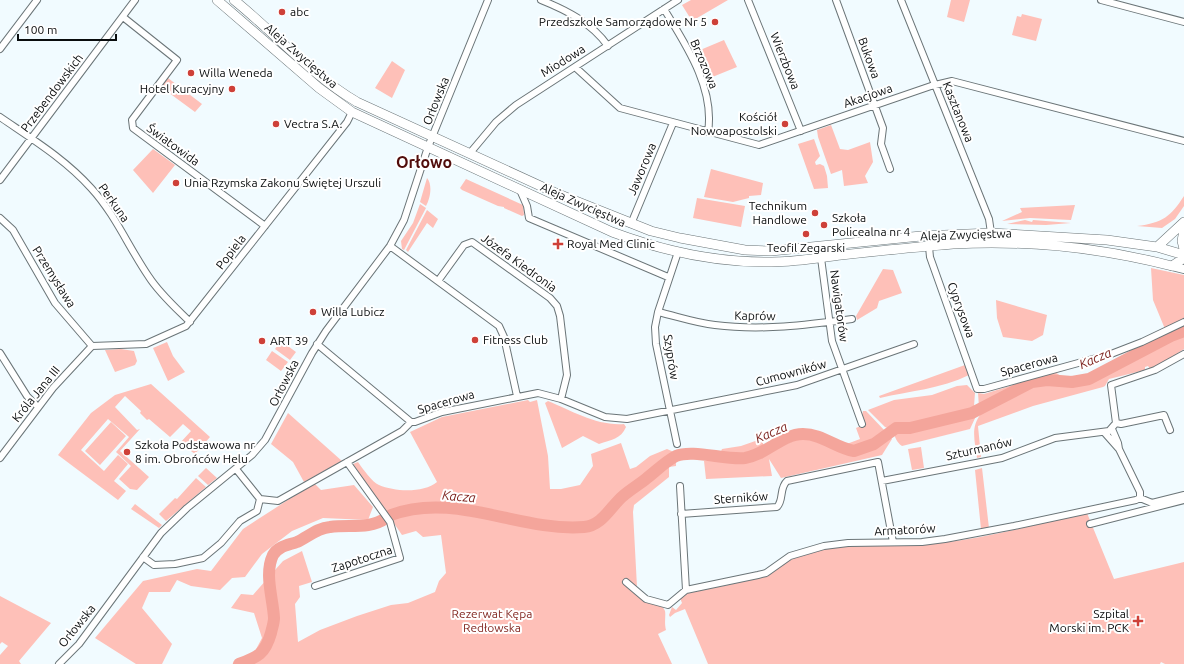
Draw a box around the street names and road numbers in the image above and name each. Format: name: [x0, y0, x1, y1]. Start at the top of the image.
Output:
street label: Aleja Zwycięstwa: [262, 21, 340, 91]
street label: Wierzbowa: [768, 30, 803, 91]
street label: Bukowa: [856, 36, 883, 80]
street label: Brzozowa: [688, 37, 721, 90]
street label: Miodowa: [538, 42, 587, 79]
street label: Przebendowskich: [18, 51, 85, 134]
street label: Orłowska: [420, 75, 451, 127]
street label: Kasztanowa: [940, 80, 977, 144]
street label: Akacjowa: [842, 81, 894, 110]
street label: Światowida: [144, 121, 202, 168]
street label: Jaworowa: [625, 141, 658, 197]
street label: Aleja Zwycięstwa: [539, 180, 628, 229]
street label: Perkuna: [96, 181, 132, 224]
street label: Aleja Zwycięstwa: [920, 226, 1012, 243]
street label: Józefa Kiedronia: [479, 231, 559, 294]
street label: Popiela: [213, 232, 248, 271]
street label: Przemysława: [30, 244, 78, 310]
street label: Nawigatorów: [828, 269, 851, 343]
street label: Cyprysowa: [945, 280, 978, 340]
street label: Kaprów: [734, 309, 776, 322]
street label: Szyprów: [662, 333, 682, 381]
street label: Spacerowa: [999, 351, 1059, 378]
street label: Orłowska: [266, 357, 301, 408]
street label: Cumowników: [754, 357, 828, 388]
street label: Króla Jana III: [9, 363, 62, 424]
street label: Spacerowa: [416, 387, 476, 416]
street label: Szturmanów: [944, 434, 1014, 462]
street label: Sterników: [714, 489, 769, 506]
street label: Armatorów: [874, 521, 937, 538]
street label: Zapotoczna: [330, 543, 394, 574]
street label: Orłowska: [56, 602, 98, 650]

